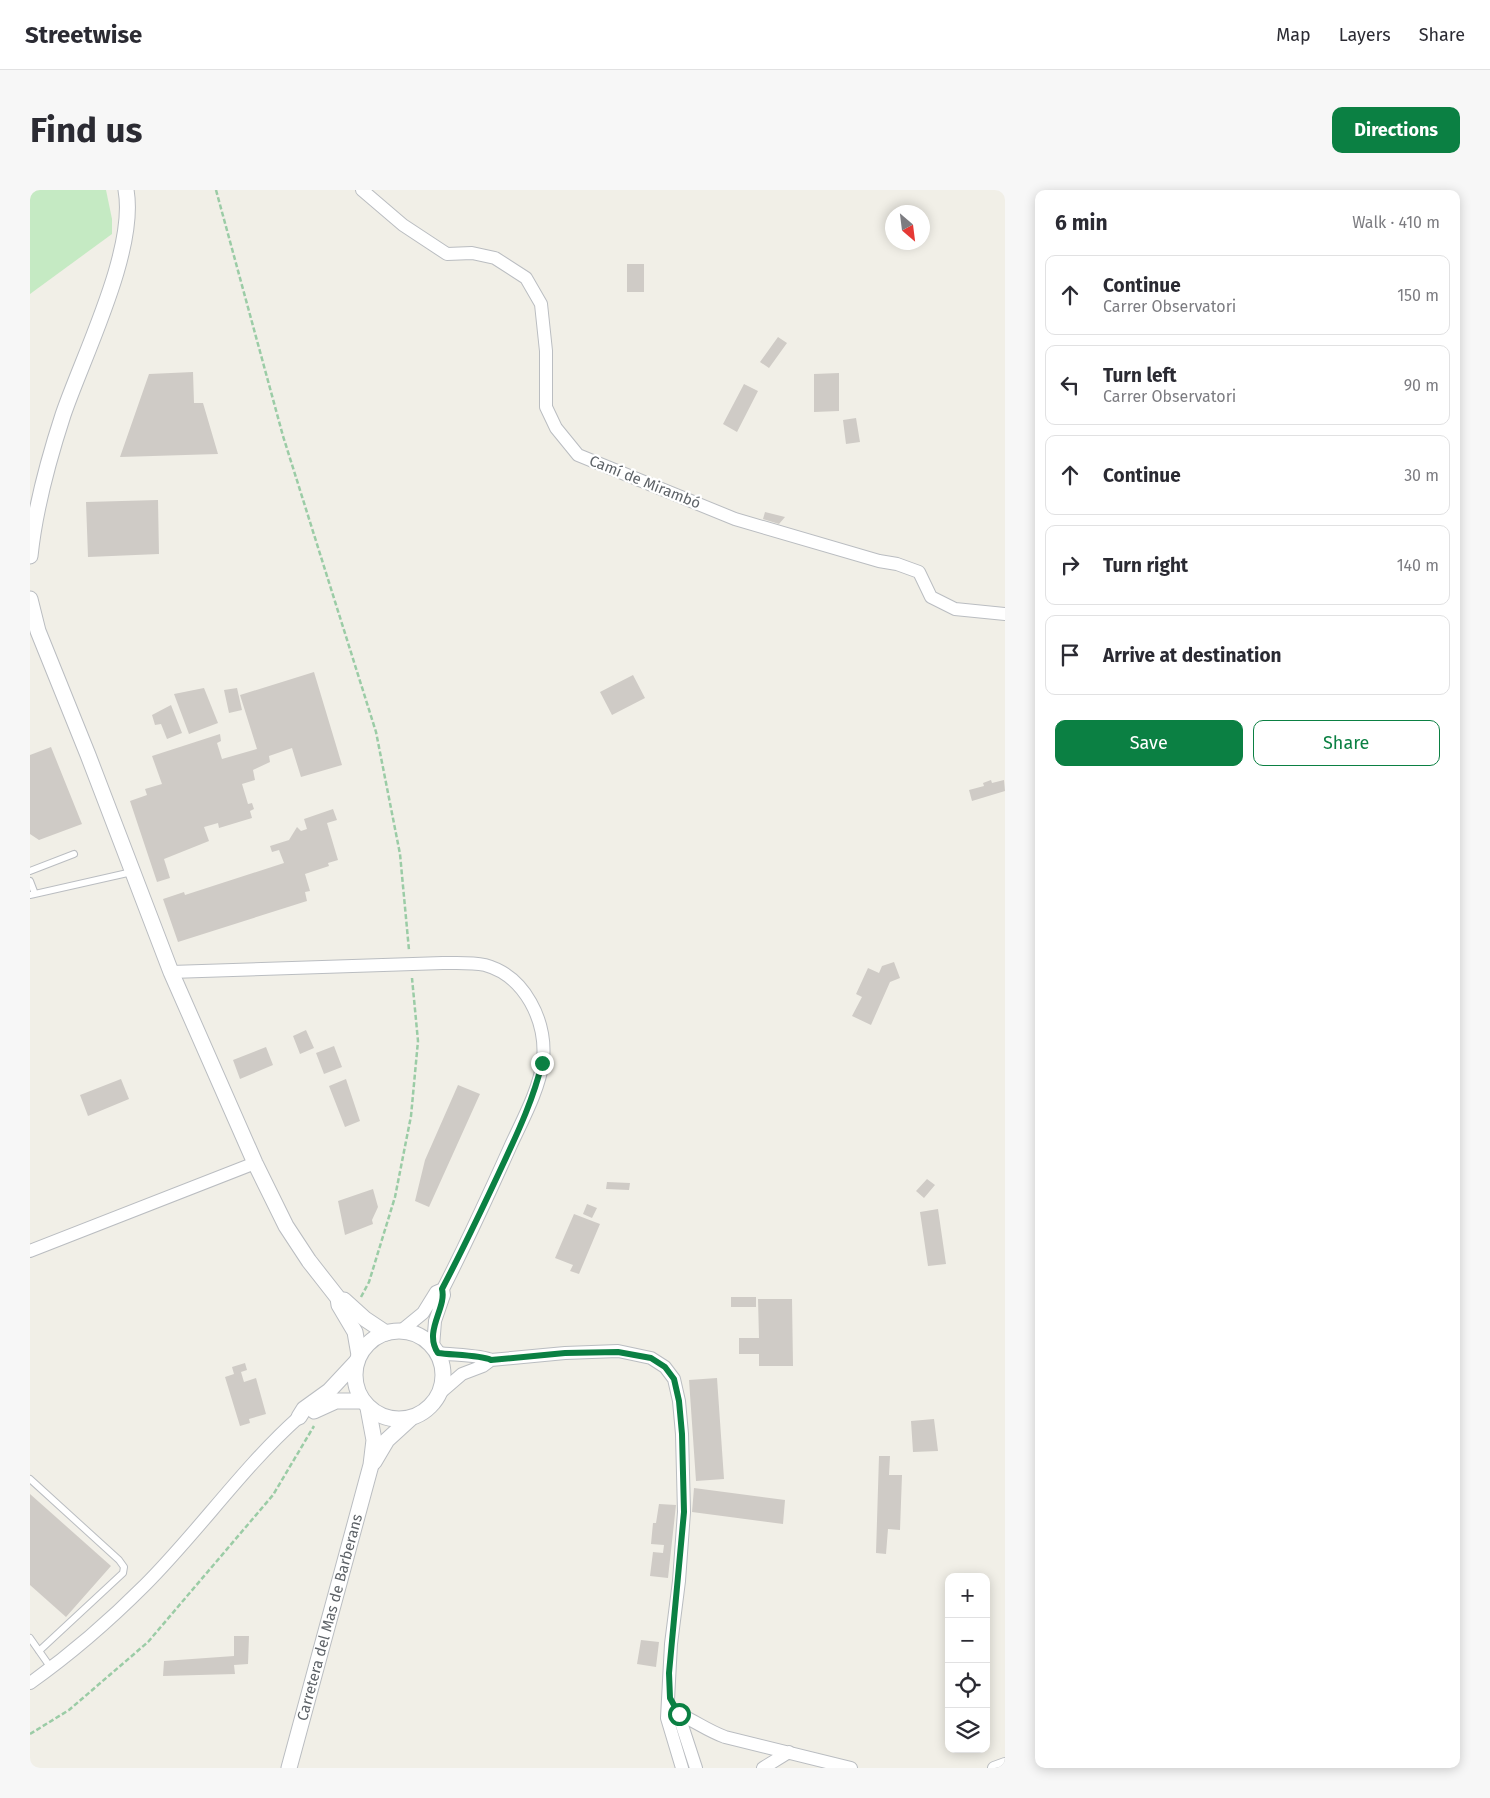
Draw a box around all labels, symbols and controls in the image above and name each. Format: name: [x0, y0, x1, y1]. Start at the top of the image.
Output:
text: Streetwise: [25, 21, 142, 49]
text: Map: [1276, 24, 1311, 46]
text: Layers: [1339, 24, 1391, 46]
text: Share: [1419, 24, 1465, 46]
button: Directions: [1332, 107, 1460, 153]
text: Find us: [30, 109, 142, 151]
north arrow: [885, 205, 930, 250]
text: 6 min: [1055, 210, 1108, 236]
text: Walk · 410 m: [1352, 213, 1440, 232]
text: Continue: [1103, 274, 1181, 297]
icon: ahead: [1056, 281, 1084, 309]
text: 150 m: [1397, 286, 1439, 305]
text: Carrer Observatori: [1103, 297, 1236, 316]
text: Turn left: [1103, 364, 1177, 387]
icon: left: [1056, 371, 1084, 399]
text: 90 m: [1404, 376, 1439, 395]
text: Carrer Observatori: [1103, 387, 1236, 406]
street label: Camí de Mirambó: [587, 451, 703, 513]
icon: ahead: [1056, 461, 1084, 489]
text: Continue: [1103, 464, 1181, 487]
text: 30 m: [1404, 466, 1439, 485]
icon: right: [1056, 551, 1084, 579]
text: Turn right: [1103, 554, 1188, 577]
text: 140 m: [1397, 556, 1439, 575]
icon: arrive: [1056, 641, 1084, 669]
text: Arrive at destination: [1103, 644, 1282, 667]
button: Save: [1055, 720, 1243, 766]
button: Share: [1253, 720, 1440, 766]
route end: [531, 1052, 554, 1075]
street label: Carretera del Mas de Barberans: [293, 1512, 366, 1723]
map controls: [945, 1573, 990, 1753]
button: +: [945, 1573, 990, 1618]
button: −: [945, 1618, 990, 1663]
button: locate: [945, 1663, 990, 1708]
route start: [668, 1703, 691, 1726]
button: layers: [945, 1708, 990, 1753]

